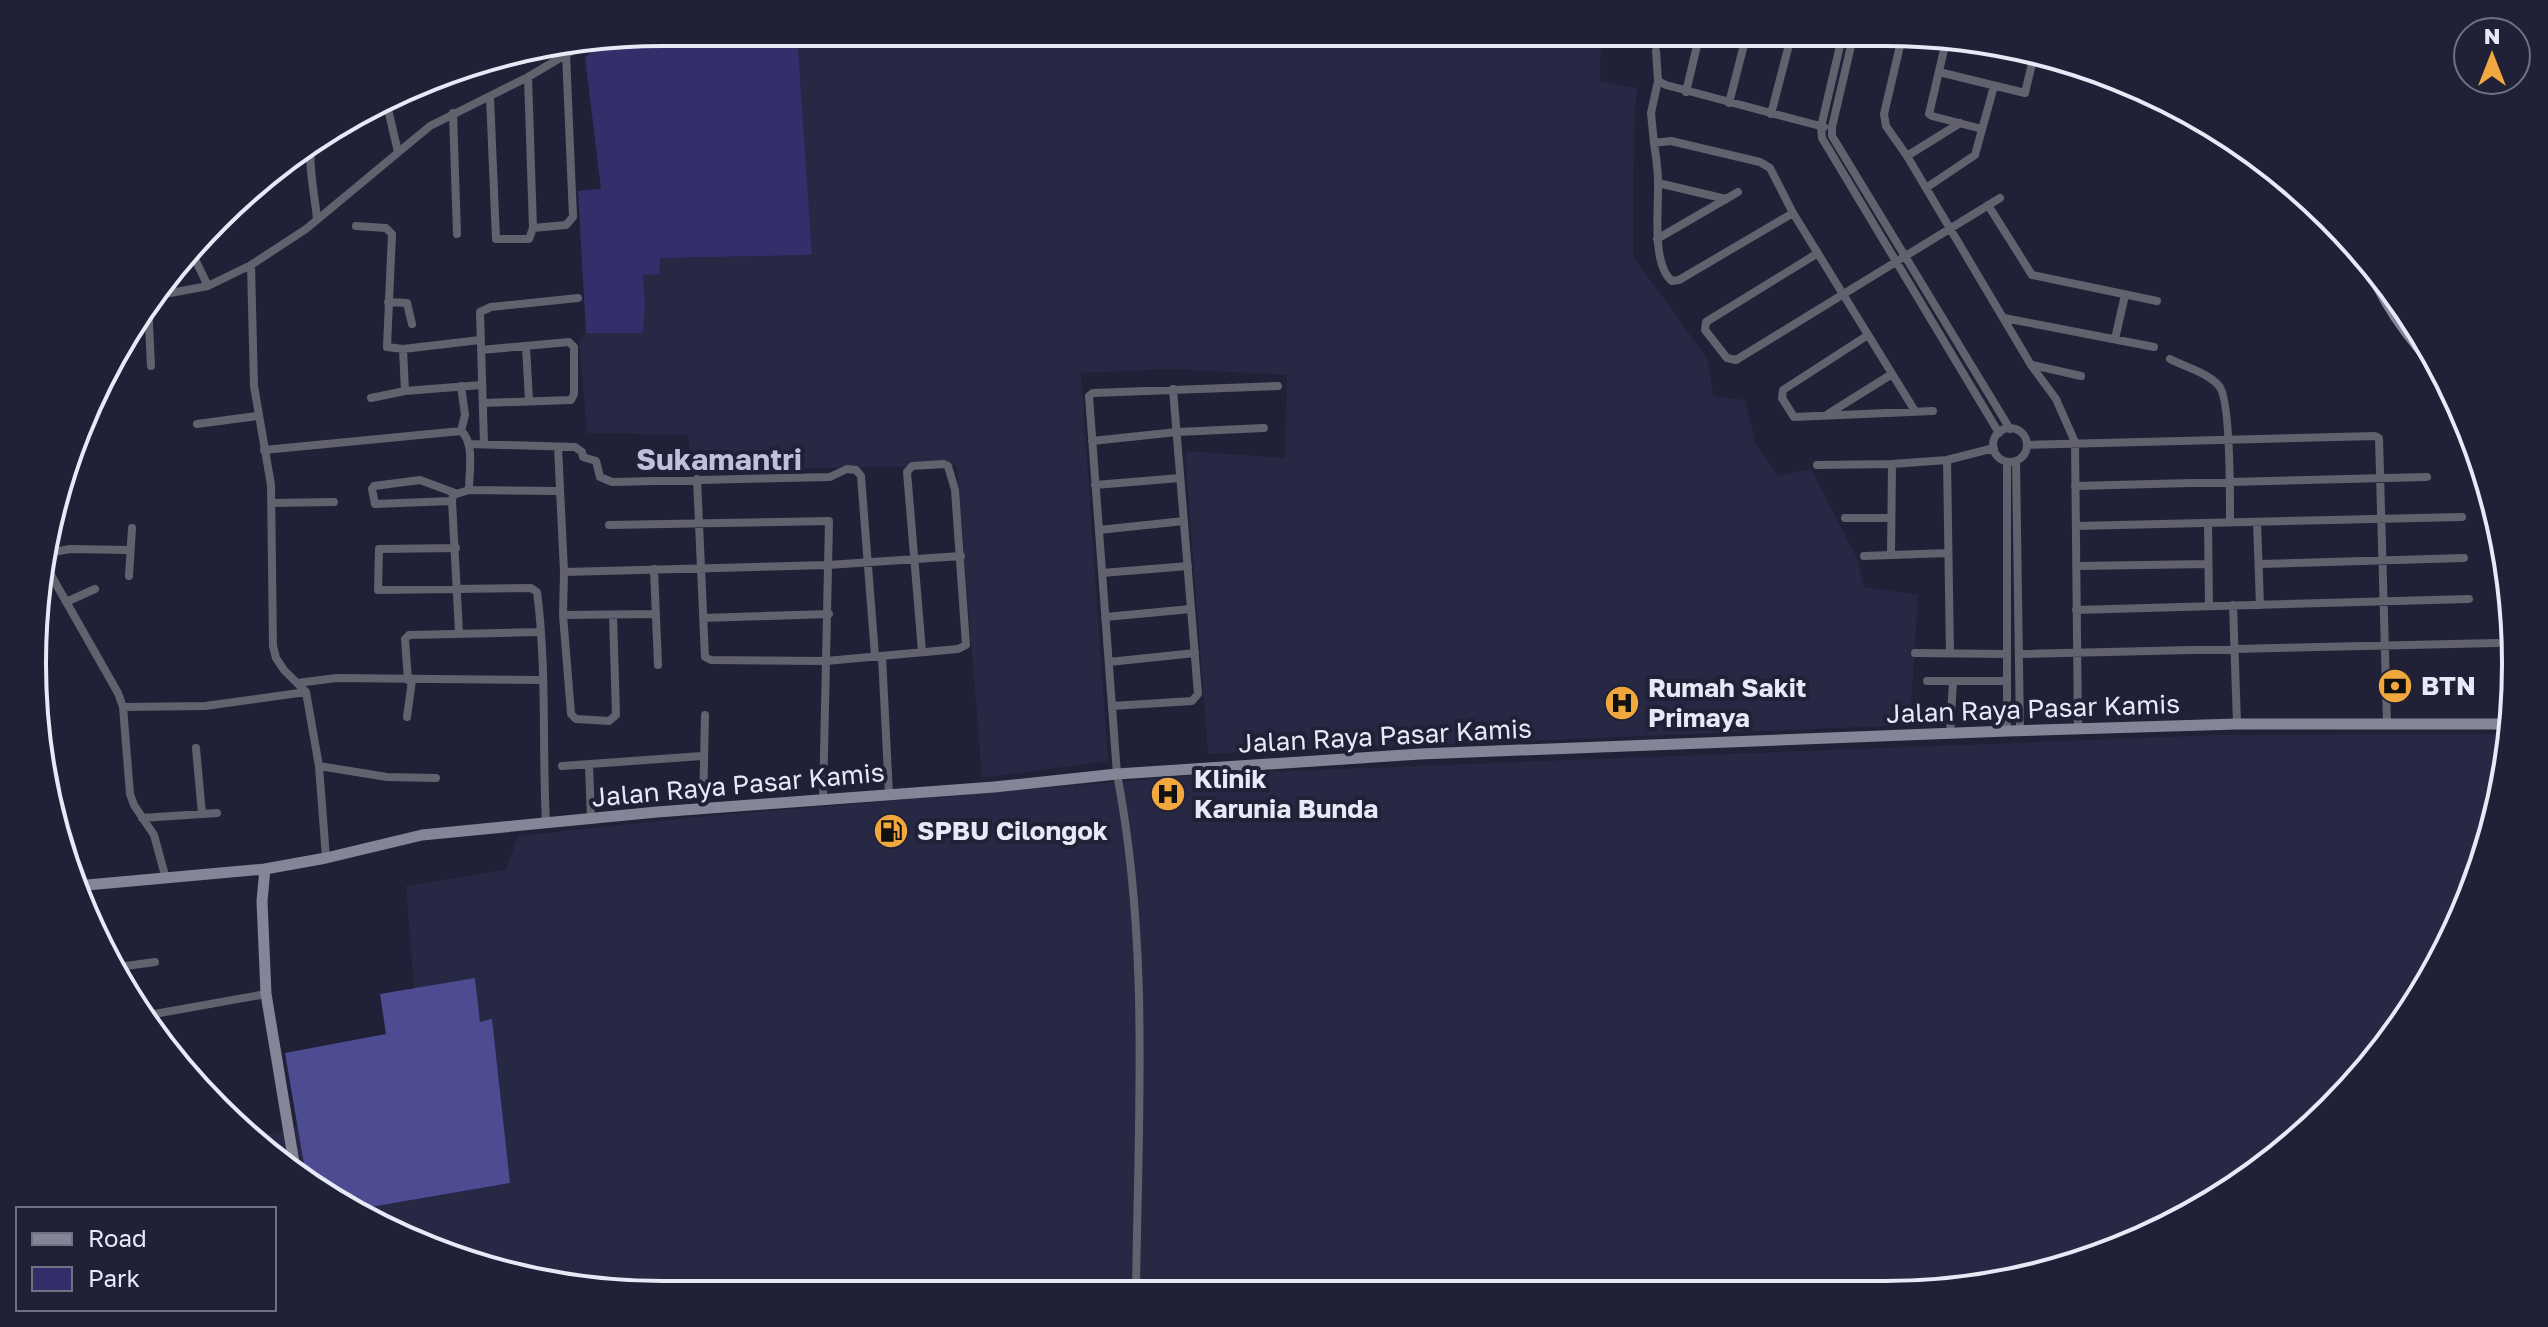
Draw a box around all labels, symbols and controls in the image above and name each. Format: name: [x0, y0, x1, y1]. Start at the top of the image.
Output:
north arrow: [2452, 16, 2532, 96]
text: N: [2484, 22, 2500, 49]
district label: Sukamantri: [636, 441, 802, 477]
bank icon: BTN: [2376, 667, 2414, 705]
place label: BTN: [2421, 670, 2476, 701]
place label: Rumah Sakit Primaya: [1648, 672, 1806, 733]
hospital icon: Rumah Sakit Primaya: [1603, 684, 1641, 722]
street label: Jalan Raya Pasar Kamis: [1886, 688, 2180, 729]
street label: Jalan Raya Pasar Kamis: [1237, 712, 1533, 759]
street label: Jalan Raya Pasar Kamis: [590, 756, 886, 813]
place label: Klinik Karunia Bunda: [1194, 763, 1378, 824]
hospital icon: Klinik Karunia Bunda: [1149, 775, 1187, 813]
fuel station icon: SPBU Cilongok: [872, 812, 910, 850]
place label: SPBU Cilongok: [917, 815, 1108, 846]
legend: [16, 1207, 276, 1311]
text: Road: [88, 1223, 147, 1252]
text: Park: [88, 1263, 140, 1292]

